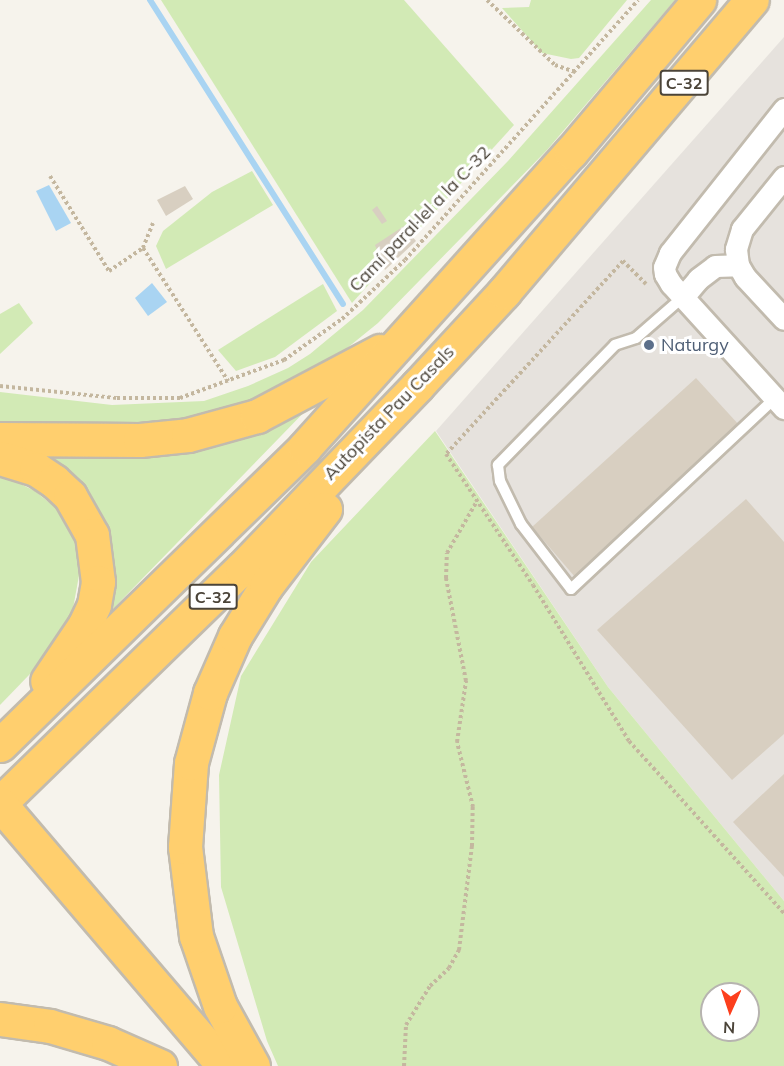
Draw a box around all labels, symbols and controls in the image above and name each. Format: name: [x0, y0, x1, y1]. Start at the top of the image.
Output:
road number: C-32: [658, 70, 710, 96]
street label: Camí paral·lel a la C-32: [345, 142, 495, 296]
place label: Naturgy: [661, 334, 729, 356]
marker: Naturgy: [642, 338, 656, 352]
street label: Autopista Pau Casals: [319, 341, 459, 485]
road number: C-32: [188, 584, 238, 610]
north arrow: [700, 982, 760, 1042]
text: N: [723, 1018, 736, 1038]

